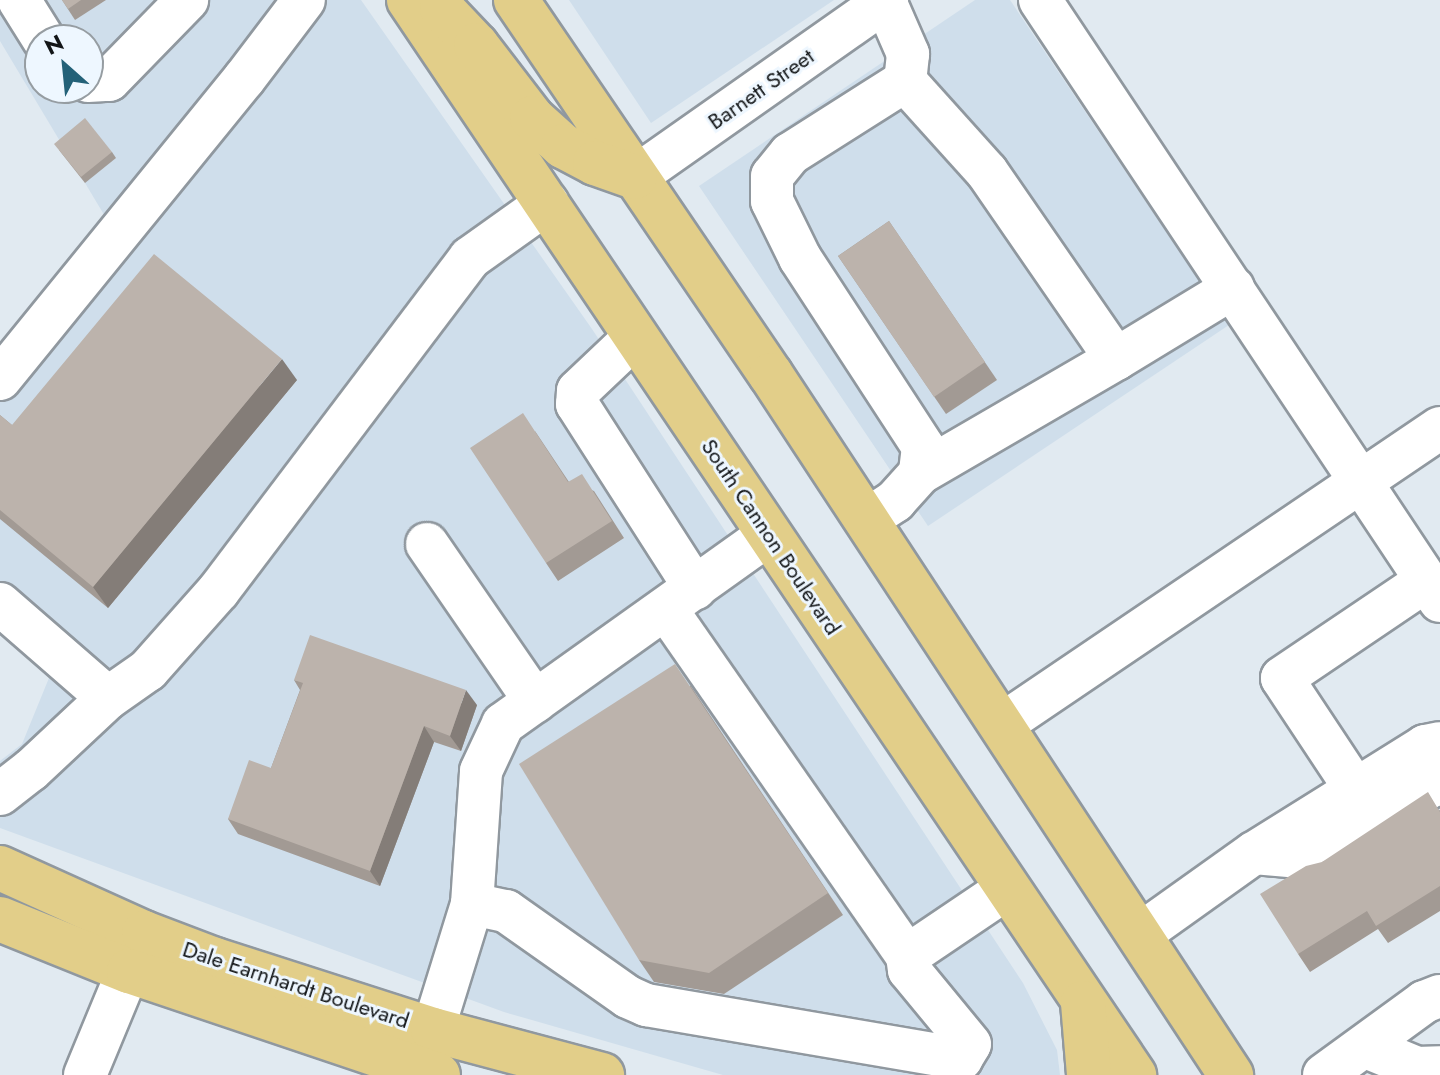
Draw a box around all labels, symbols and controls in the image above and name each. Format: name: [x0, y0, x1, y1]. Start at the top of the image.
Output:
north arrow: [24, 24, 104, 104]
text: N: [39, 26, 69, 63]
street label: Barnett Street: [703, 43, 819, 135]
street label: South Cannon Boulevard: [696, 434, 846, 640]
street label: Dale Earnhardt Boulevard: [179, 936, 413, 1034]

